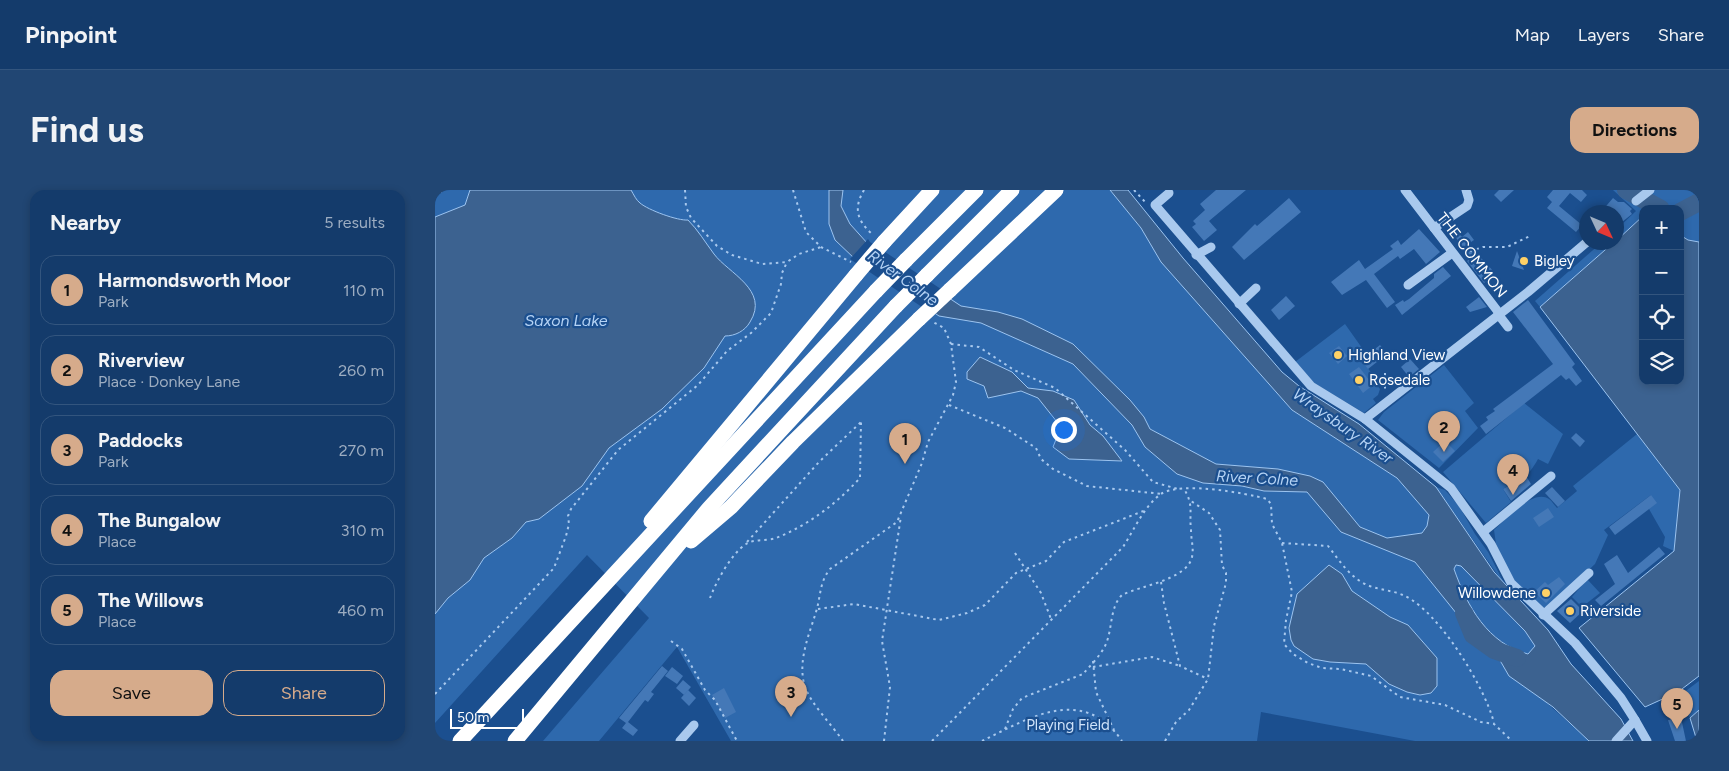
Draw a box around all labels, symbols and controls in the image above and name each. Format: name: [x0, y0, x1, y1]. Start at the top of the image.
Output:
text: Pinpoint: [25, 20, 117, 49]
text: Map: [1515, 24, 1550, 46]
text: Layers: [1578, 24, 1630, 46]
text: Share: [1658, 24, 1704, 46]
button: Directions: [1570, 107, 1699, 153]
text: Find us: [30, 109, 144, 151]
north arrow: [1579, 205, 1624, 250]
map controls: [1639, 205, 1684, 385]
button: +: [1639, 205, 1684, 250]
street label: THE COMMON: [1433, 209, 1511, 301]
text: Nearby: [50, 210, 121, 235]
text: 5 results: [324, 213, 385, 232]
water label: River Colne: [864, 246, 942, 310]
button: −: [1639, 250, 1684, 295]
place label: Bigley: [1534, 252, 1575, 270]
marker: Bigley: [1518, 255, 1530, 267]
text: Harmondsworth Moor: [98, 269, 291, 292]
text: 1: [64, 281, 70, 300]
text: 110 m: [343, 281, 384, 300]
text: Park: [98, 292, 128, 311]
button: locate: [1639, 295, 1684, 340]
water label: Saxon Lake: [525, 311, 608, 330]
button: layers: [1639, 340, 1684, 385]
place label: Highland View: [1348, 346, 1446, 364]
text: Riverview: [98, 349, 185, 372]
marker: Highland View: [1332, 349, 1344, 361]
text: 2: [62, 361, 72, 380]
text: 260 m: [338, 361, 384, 380]
place label: Rosedale: [1369, 371, 1430, 389]
text: Place · Donkey Lane: [98, 372, 240, 391]
marker: Rosedale: [1353, 374, 1365, 386]
water label: Wraysbury River: [1289, 384, 1397, 468]
pin: 2: [1428, 411, 1460, 452]
your location: [1051, 417, 1077, 443]
pin: 1: [889, 423, 921, 464]
text: Paddocks: [98, 429, 183, 452]
text: 3: [63, 441, 71, 460]
text: 270 m: [339, 441, 384, 460]
text: Park: [98, 452, 128, 471]
pin: 4: [1497, 454, 1529, 495]
water label: River Colne: [1215, 466, 1299, 490]
text: The Bungalow: [98, 509, 221, 532]
text: 4: [62, 521, 72, 540]
text: 310 m: [341, 521, 384, 540]
text: Place: [98, 532, 136, 551]
place label: Willowdene: [1458, 584, 1536, 602]
marker: Willowdene: [1540, 587, 1552, 599]
text: The Willows: [98, 589, 203, 612]
text: 5: [62, 601, 72, 620]
text: 460 m: [337, 601, 384, 620]
place label: Riverside: [1580, 602, 1641, 620]
marker: Riverside: [1564, 605, 1576, 617]
text: Place: [98, 612, 136, 631]
button: Save: [50, 670, 213, 716]
button: Share: [223, 670, 385, 716]
pin: 3: [775, 676, 807, 717]
pin: 5: [1661, 688, 1693, 729]
scale bar: [450, 706, 524, 729]
text: 50 m: [457, 709, 489, 726]
park label: Playing Field: [1026, 716, 1110, 734]

